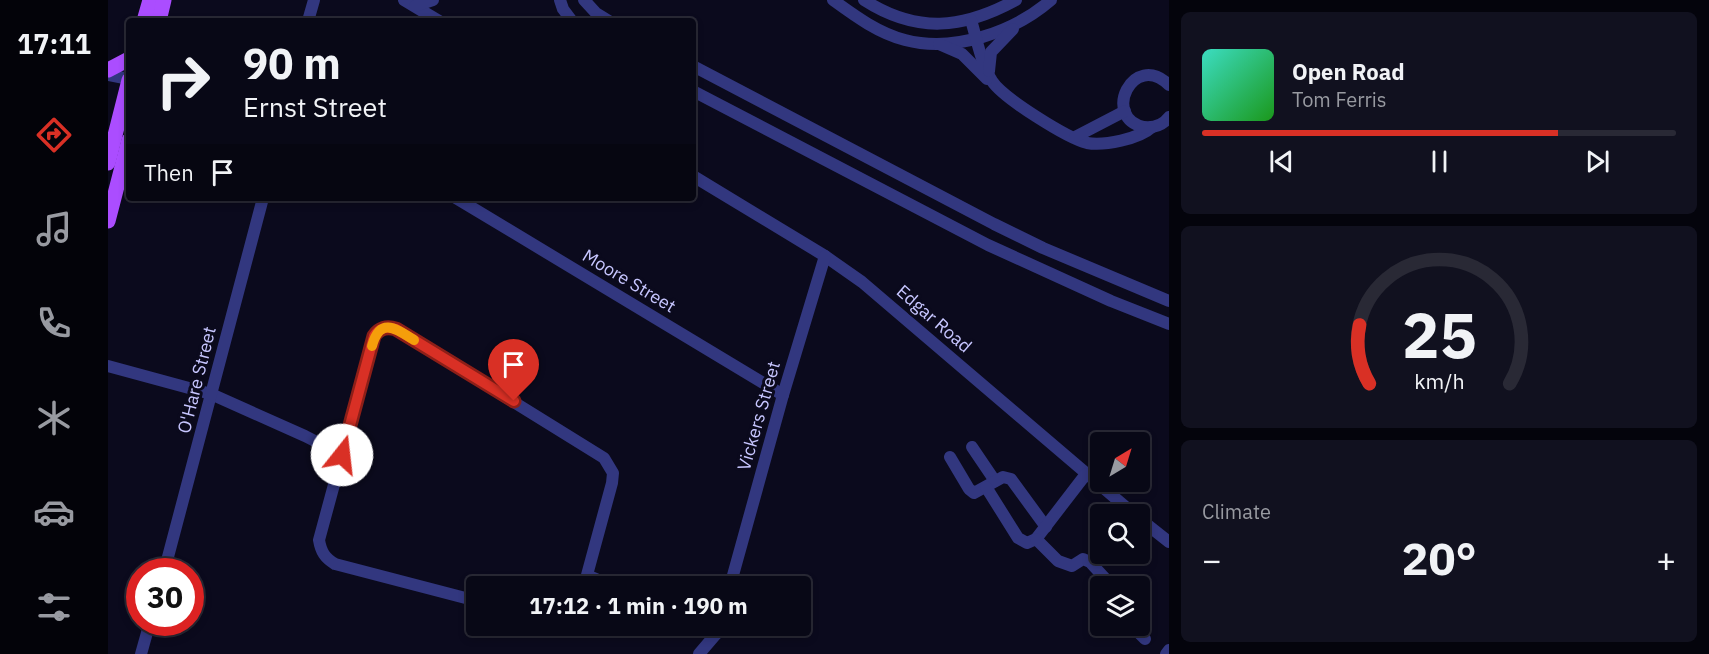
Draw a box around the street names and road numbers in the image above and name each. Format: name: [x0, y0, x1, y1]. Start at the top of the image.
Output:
street label: Moore Street: [578, 244, 680, 317]
street label: Edgar Road: [892, 280, 977, 358]
street label: O'Hare Street: [172, 324, 221, 436]
street label: Vickers Street: [732, 359, 785, 473]

